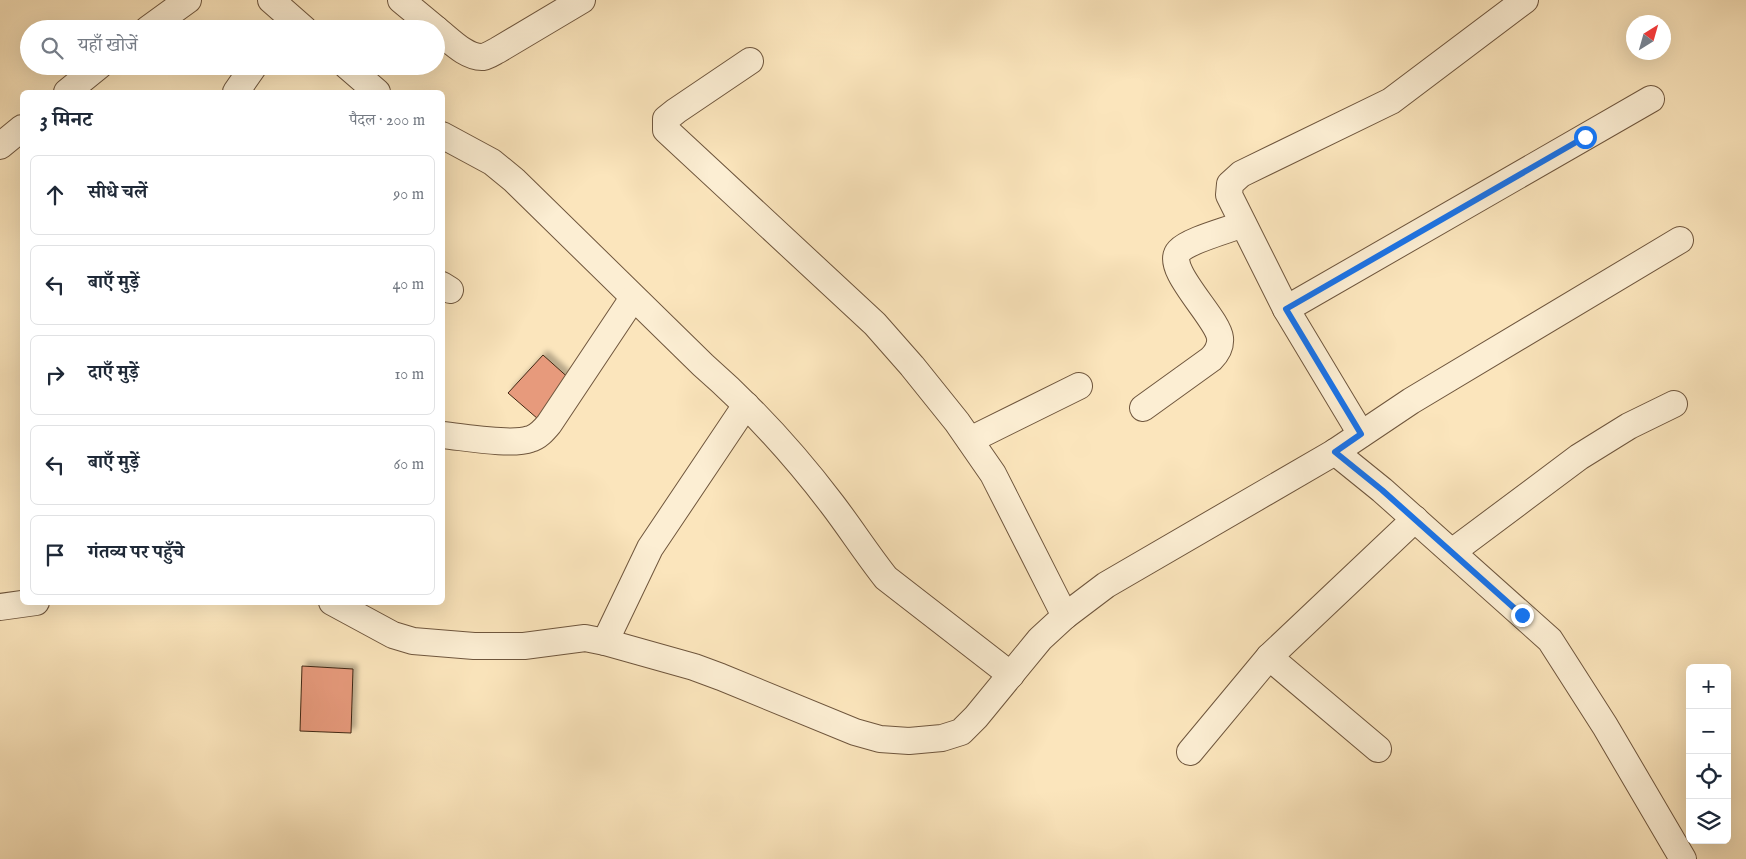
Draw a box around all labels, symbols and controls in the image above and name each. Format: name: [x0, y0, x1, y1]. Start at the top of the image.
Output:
north arrow: [1626, 15, 1671, 60]
search box: [20, 20, 445, 75]
icon: search: [38, 34, 66, 62]
text: यहाँ खोजें: [78, 34, 138, 58]
text: 3 मिनट: [40, 107, 92, 134]
text: पैदल · 200 m: [349, 111, 425, 131]
route start: [1574, 126, 1597, 149]
icon: ahead: [41, 181, 69, 209]
text: सीधे चलें: [88, 181, 147, 205]
text: 90 m: [393, 185, 424, 205]
icon: left: [41, 271, 69, 299]
text: बाएँ मुड़ें: [88, 271, 139, 295]
text: 40 m: [392, 275, 424, 295]
icon: right: [41, 361, 69, 389]
text: दाएँ मुड़ें: [88, 361, 139, 385]
text: 10 m: [394, 365, 424, 385]
icon: left: [41, 451, 69, 479]
text: बाएँ मुड़ें: [88, 451, 139, 475]
text: 60 m: [394, 455, 424, 475]
icon: arrive: [41, 541, 69, 569]
text: गंतव्य पर पहुँचे: [88, 541, 184, 565]
route end: [1511, 604, 1534, 627]
map controls: [1686, 664, 1731, 844]
button: +: [1686, 664, 1731, 709]
button: −: [1686, 709, 1731, 754]
button: locate: [1686, 754, 1731, 799]
button: layers: [1686, 799, 1731, 844]

